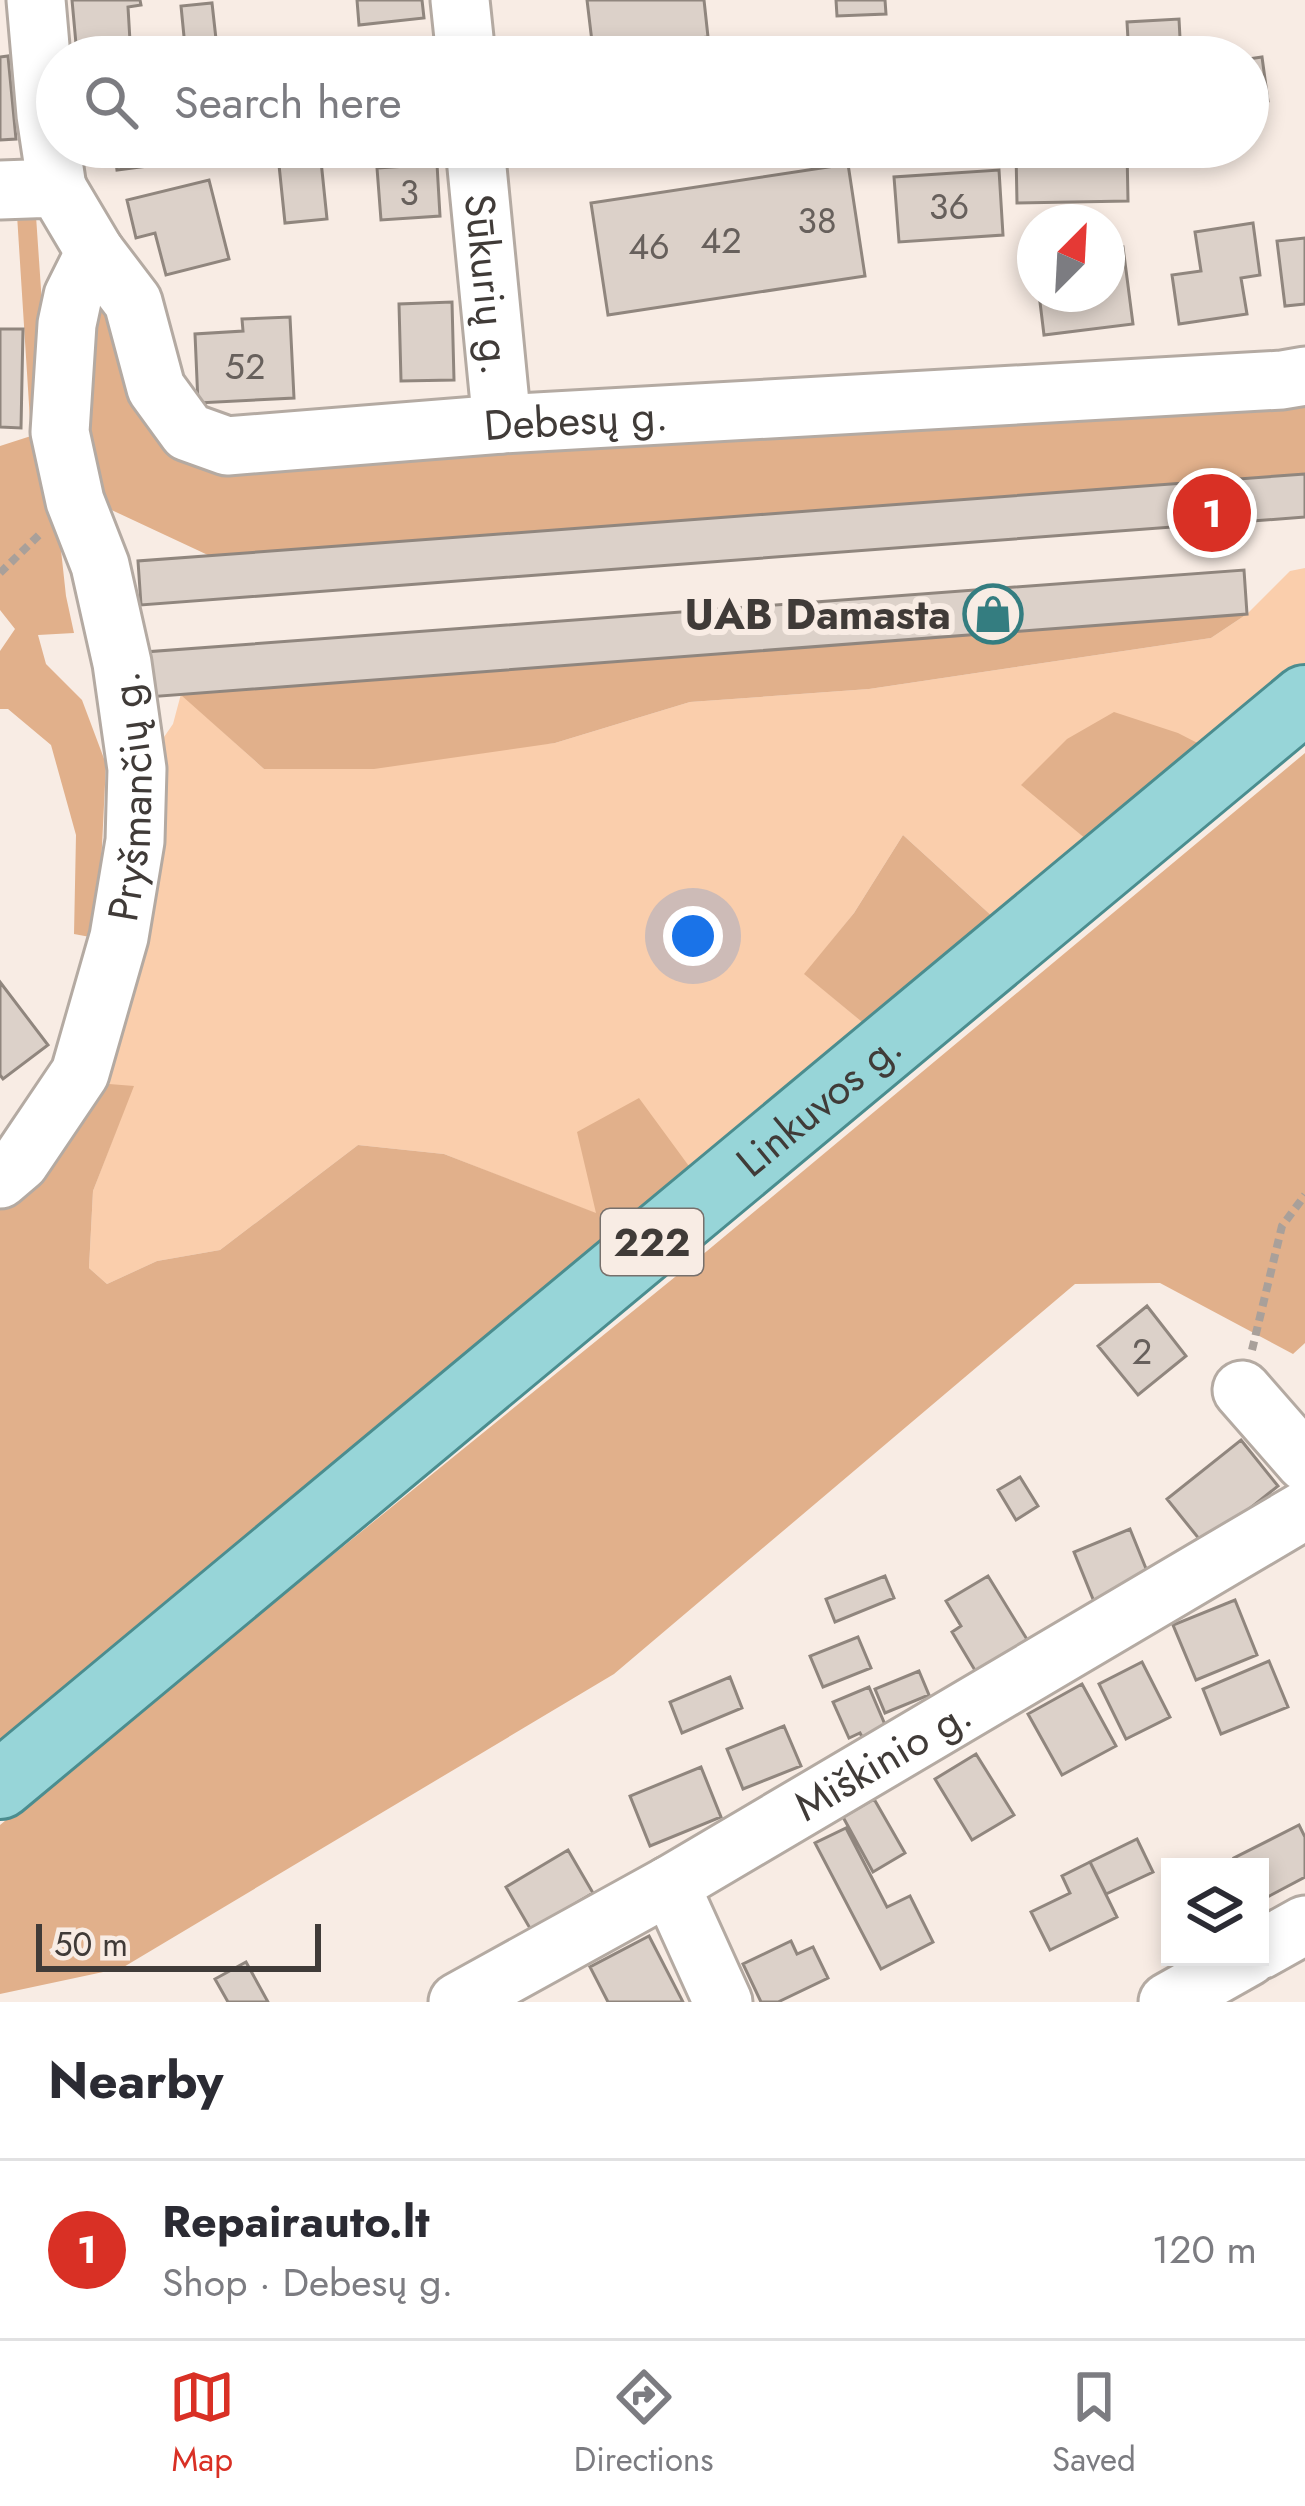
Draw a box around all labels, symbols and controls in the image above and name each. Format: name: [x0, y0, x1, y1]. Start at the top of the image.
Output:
search box: [36, 36, 1269, 168]
icon: search: [78, 69, 144, 135]
text: Search here: [174, 70, 402, 135]
house number: 3: [399, 166, 419, 218]
house number: 36: [929, 180, 969, 232]
street label: Sūkurių g.: [449, 191, 528, 378]
house number: 38: [797, 194, 837, 246]
north arrow: [1017, 204, 1125, 312]
house number: 42: [700, 214, 742, 266]
house number: 46: [628, 220, 670, 272]
house number: 52: [225, 340, 265, 392]
street label: Debesų g.: [482, 384, 669, 456]
pin: 1: [1173, 468, 1251, 558]
shop icon: UAB Damasta: [962, 583, 1024, 645]
place label: UAB Damasta: [685, 584, 951, 645]
street label: Pryšmančių g.: [92, 668, 168, 926]
your location: [663, 906, 723, 966]
street label: Linkuvos g.: [723, 1017, 915, 1191]
road number: 222: [601, 1209, 703, 1275]
house number: 2: [1132, 1325, 1152, 1377]
street label: Miškinio g.: [782, 1683, 983, 1836]
map controls: [1161, 1858, 1269, 1966]
button: layers: [1161, 1858, 1269, 1966]
scale bar: [36, 1918, 321, 1971]
text: 50 m: [54, 1921, 128, 1968]
text: Nearby: [48, 2043, 223, 2117]
text: Repairauto.lt: [162, 2189, 430, 2254]
text: 1: [77, 2221, 97, 2278]
text: 120 m: [1152, 2221, 1257, 2278]
text: Shop · Debesų g.: [162, 2254, 453, 2311]
tab: Map: [169, 2364, 235, 2483]
tab: Directions: [574, 2364, 714, 2483]
tab: Saved: [1052, 2364, 1136, 2483]

